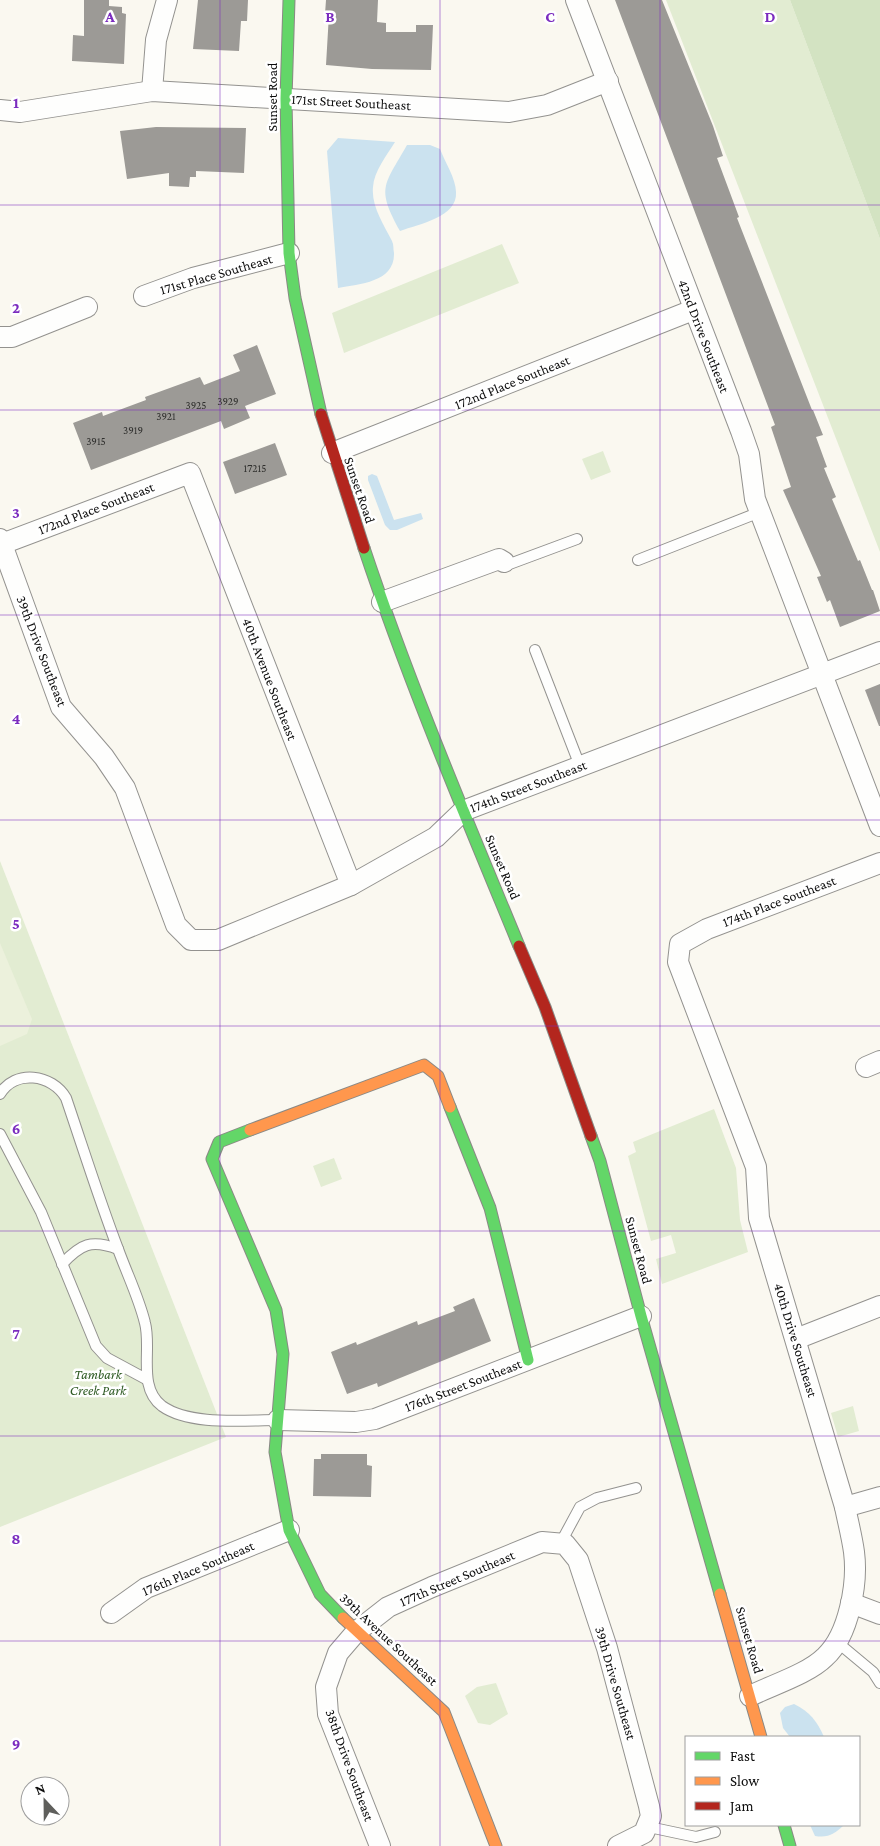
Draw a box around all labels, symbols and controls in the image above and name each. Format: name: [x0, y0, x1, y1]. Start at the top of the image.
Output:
text: A: [104, 8, 115, 25]
text: B: [325, 8, 335, 25]
text: C: [545, 8, 555, 25]
text: D: [764, 8, 776, 25]
street label: Sunset Road: [264, 62, 280, 131]
street label: 171st Street Southeast: [291, 91, 412, 113]
text: 1: [13, 94, 19, 111]
street label: 171st Place Southeast: [158, 250, 274, 298]
street label: 42nd Drive Southeast: [675, 277, 733, 395]
text: 2: [12, 299, 20, 316]
street label: 172nd Place Southeast: [452, 351, 572, 412]
house number: 3929: [217, 395, 239, 407]
house number: 3925: [185, 399, 207, 411]
house number: 3921: [156, 410, 176, 422]
house number: 3919: [123, 424, 143, 436]
house number: 3915: [86, 435, 106, 447]
street label: Sunset Road: [341, 455, 379, 526]
house number: 17215: [244, 462, 266, 474]
street label: 172nd Place Southeast: [36, 478, 157, 537]
text: 3: [12, 504, 20, 521]
street label: 39th Drive Southeast: [13, 593, 71, 709]
street label: 40th Avenue Southeast: [239, 616, 301, 743]
text: 4: [12, 710, 21, 727]
street label: 174th Street Southeast: [467, 756, 589, 816]
street label: Sunset Road: [482, 832, 524, 902]
street label: 174th Place Southeast: [720, 872, 838, 930]
text: 5: [12, 915, 20, 932]
text: 6: [12, 1120, 20, 1137]
street label: Sunset Road: [622, 1215, 656, 1286]
street label: 40th Drive Southeast: [771, 1281, 821, 1399]
text: 7: [12, 1325, 20, 1342]
street label: 176th Street Southeast: [402, 1355, 524, 1415]
park label: Tambark Creek Park: [70, 1366, 127, 1398]
text: 8: [11, 1530, 21, 1547]
street label: 176th Place Southeast: [139, 1537, 257, 1599]
street label: 177th Street Southeast: [397, 1546, 517, 1609]
street label: 39th Avenue Southeast: [337, 1589, 442, 1689]
street label: Sunset Road: [733, 1605, 767, 1676]
street label: 39th Drive Southeast: [592, 1624, 640, 1742]
street label: 38th Drive Southeast: [322, 1707, 378, 1823]
text: 9: [12, 1735, 20, 1752]
legend: [685, 1736, 860, 1826]
text: Fast: [730, 1748, 756, 1764]
text: Slow: [730, 1773, 760, 1789]
north arrow: [20, 1776, 70, 1826]
text: N: [33, 1780, 48, 1798]
text: Jam: [728, 1798, 753, 1815]

